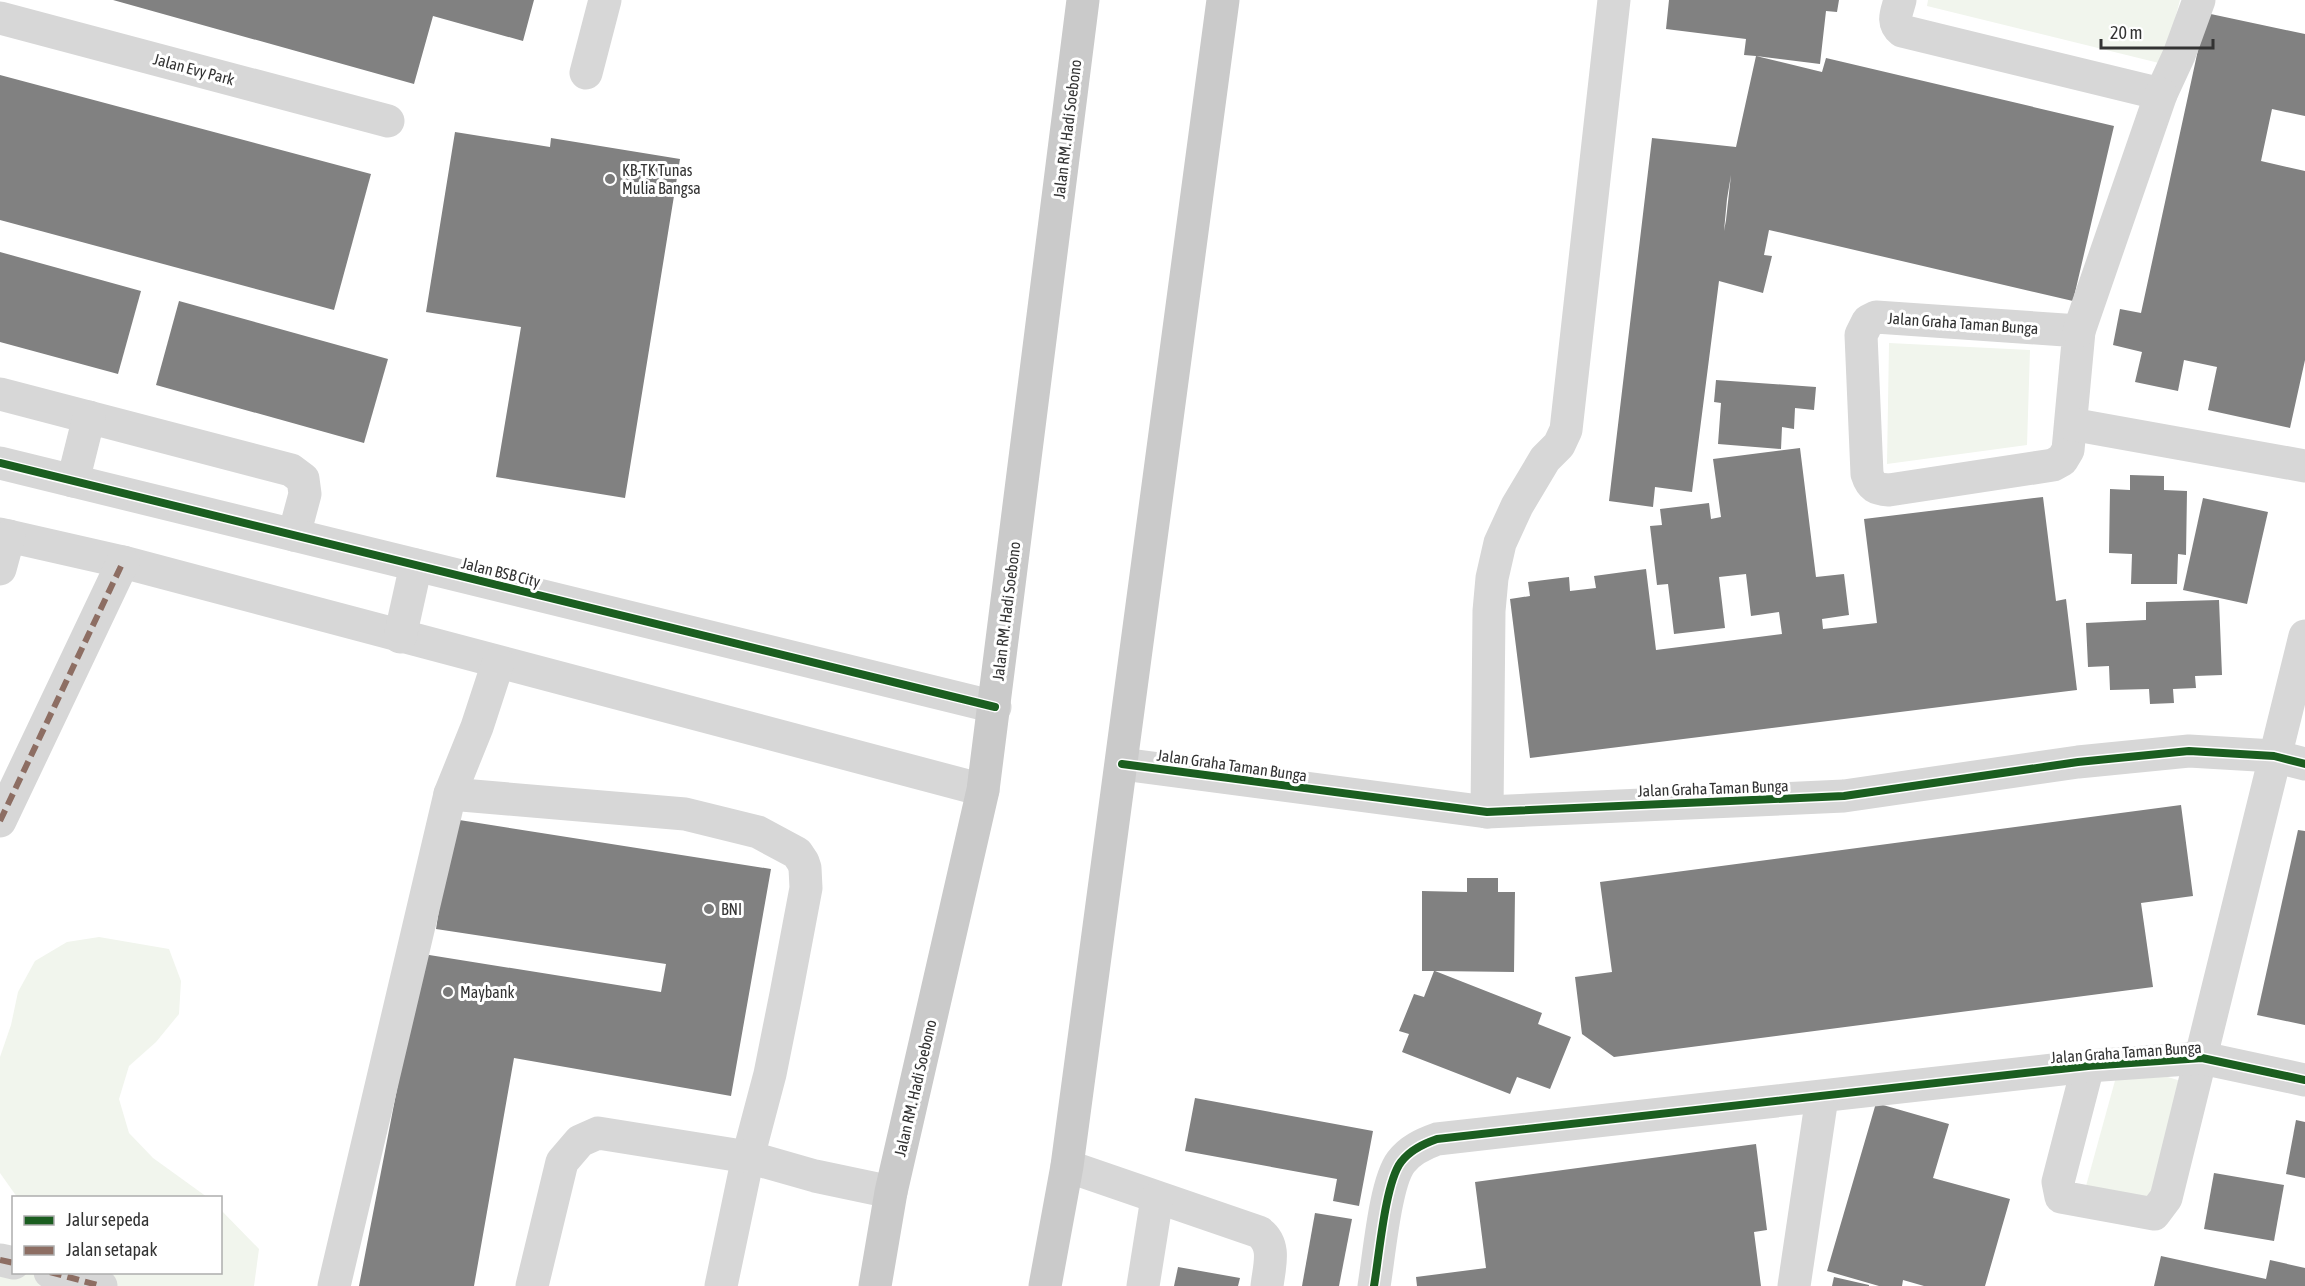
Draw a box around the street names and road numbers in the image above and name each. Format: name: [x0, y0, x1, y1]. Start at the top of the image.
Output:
street label: Jalan Evy Park: [151, 50, 236, 89]
street label: Jalan RM. Hadi Soebono: [1050, 58, 1084, 200]
street label: Jalan Graha Taman Bunga: [1887, 309, 2039, 338]
street label: Jalan RM. Hadi Soebono: [989, 540, 1023, 682]
street label: Jalan BSB City: [460, 554, 543, 592]
street label: Jalan Graha Taman Bunga: [1156, 746, 1308, 785]
street label: Jalan Graha Taman Bunga: [1637, 776, 1789, 801]
street label: Jalan RM. Hadi Soebono: [890, 1018, 940, 1158]
street label: Jalan Graha Taman Bunga: [2050, 1038, 2202, 1067]

